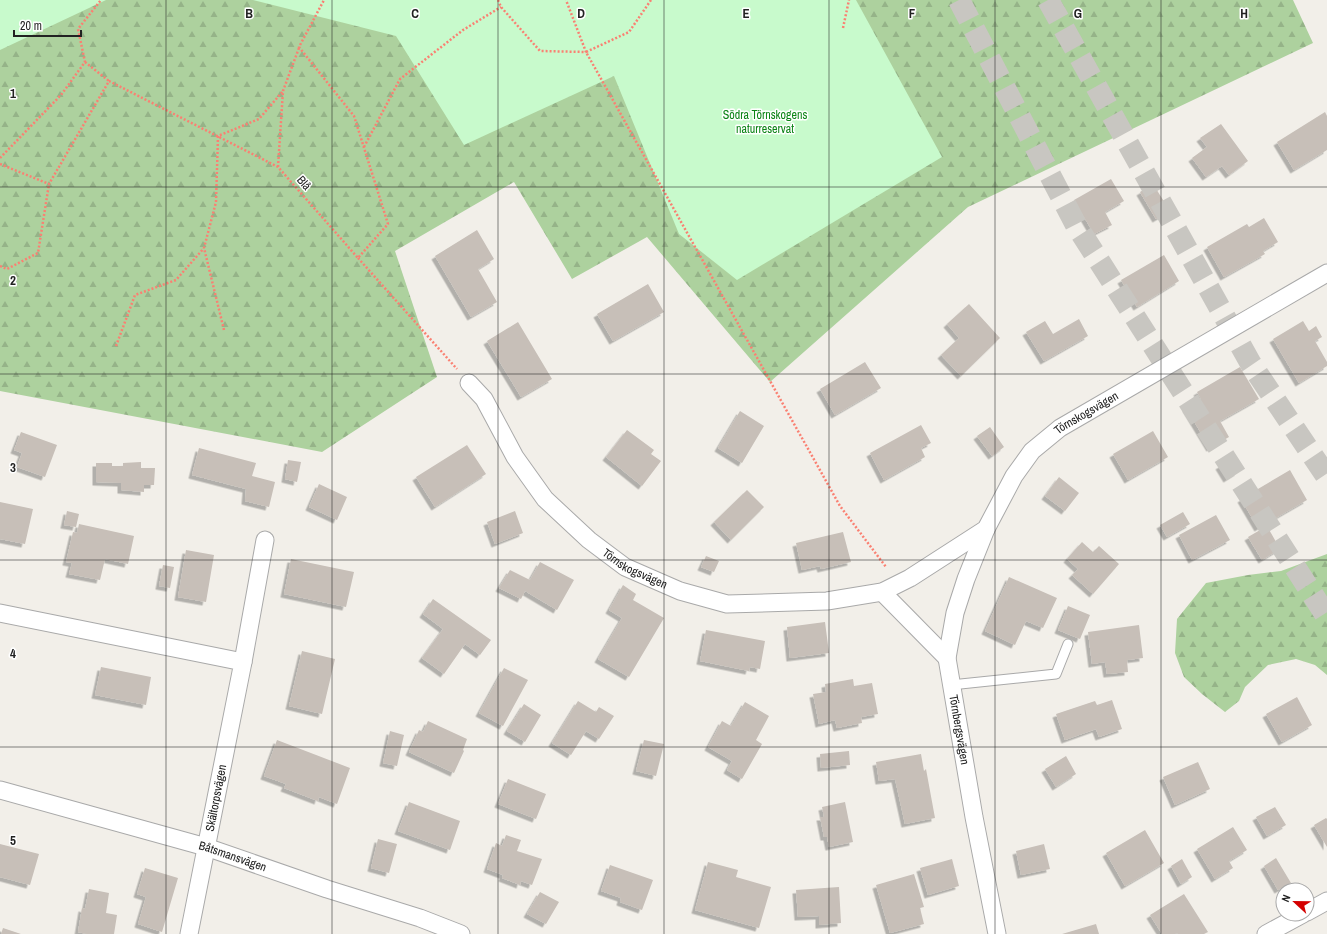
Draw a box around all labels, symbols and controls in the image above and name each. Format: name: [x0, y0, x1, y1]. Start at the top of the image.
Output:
text: B: [245, 5, 253, 22]
text: C: [411, 5, 419, 22]
text: D: [577, 5, 585, 22]
text: E: [742, 5, 750, 22]
text: F: [909, 5, 916, 22]
text: G: [1074, 5, 1082, 22]
text: H: [1240, 5, 1248, 22]
scale bar: [14, 12, 81, 38]
text: 20 m: [20, 18, 42, 34]
text: 1: [10, 85, 16, 102]
park label: Södra Törnskogens naturreservat: [723, 107, 807, 137]
street label: Blå: [293, 172, 315, 194]
text: 2: [10, 272, 16, 289]
street label: Törnskogsvägen: [1051, 388, 1121, 438]
text: 3: [10, 459, 16, 476]
street label: Törnskogsvägen: [599, 545, 670, 593]
text: 4: [10, 645, 16, 662]
street label: Törnbergsvägen: [945, 693, 973, 766]
street label: Skältorpsvägen: [202, 763, 230, 833]
text: 5: [10, 832, 16, 849]
street label: Båtsmansvägen: [197, 837, 269, 875]
north arrow: [1275, 882, 1315, 922]
text: N: [1278, 893, 1293, 904]

